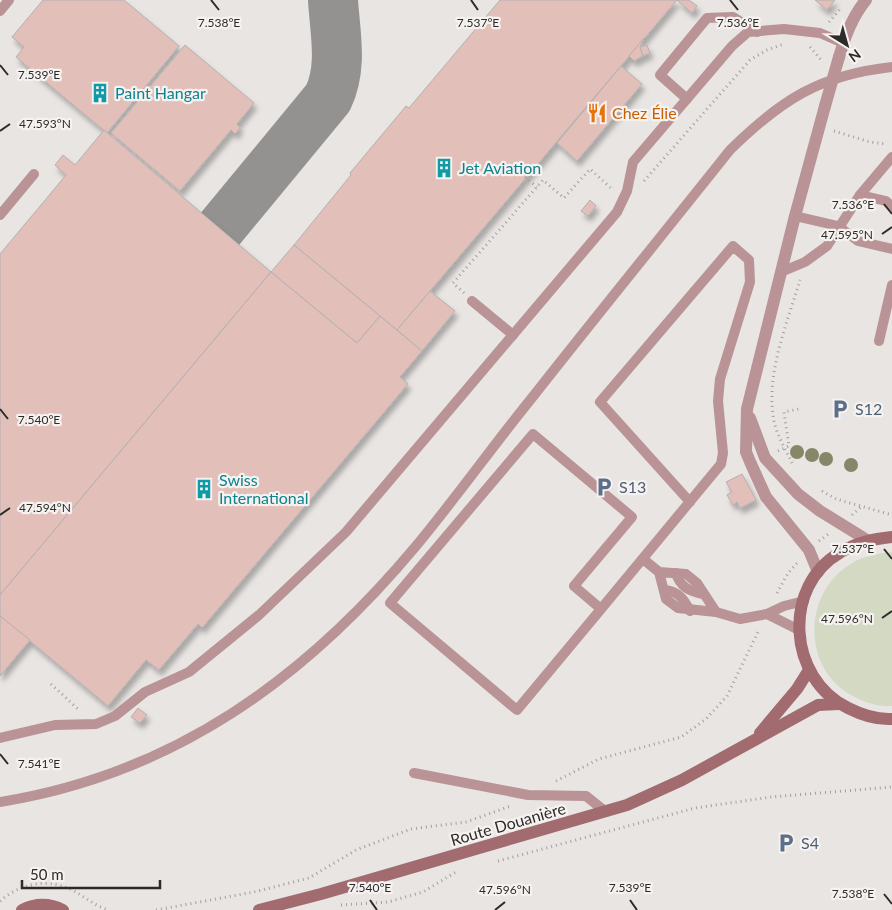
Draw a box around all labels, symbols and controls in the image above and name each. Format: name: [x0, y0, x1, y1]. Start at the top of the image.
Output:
text: 7.538°E: [198, 15, 240, 30]
text: 7.537°E: [457, 15, 499, 30]
text: 7.536°E: [717, 15, 759, 30]
north arrow: [822, 20, 872, 70]
text: N: [846, 46, 865, 66]
text: 7.539°E: [18, 67, 60, 82]
building icon: Paint Hangar: [89, 82, 111, 104]
place label: Paint Hangar: [115, 83, 206, 102]
restaurant icon: Chez Élie: [586, 102, 608, 124]
place label: Chez Élie: [612, 103, 677, 122]
text: 47.593°N: [19, 116, 71, 131]
building icon: Jet Aviation: [433, 157, 455, 179]
place label: Jet Aviation: [459, 158, 541, 177]
text: 7.536°E: [832, 197, 874, 212]
text: 47.595°N: [821, 227, 873, 242]
parking icon: S12: [829, 398, 851, 420]
place label: S12: [855, 399, 882, 418]
text: 7.540°E: [18, 412, 60, 427]
place label: Swiss International: [219, 470, 309, 507]
parking icon: S13: [593, 476, 615, 498]
place label: S13: [619, 477, 646, 496]
building icon: Swiss International: [193, 478, 215, 500]
text: 47.594°N: [19, 500, 71, 515]
text: 7.537°E: [832, 541, 874, 556]
text: 47.596°N: [821, 611, 873, 626]
text: 7.541°E: [18, 756, 60, 771]
street label: Route Douanière: [448, 798, 568, 849]
parking icon: S4: [775, 832, 797, 854]
place label: S4: [801, 833, 819, 852]
scale bar: [22, 858, 160, 890]
text: 50 m: [30, 865, 64, 883]
text: 7.540°E: [349, 880, 391, 895]
text: 7.539°E: [609, 880, 651, 895]
text: 47.596°N: [479, 882, 531, 897]
text: 7.538°E: [832, 886, 874, 901]

